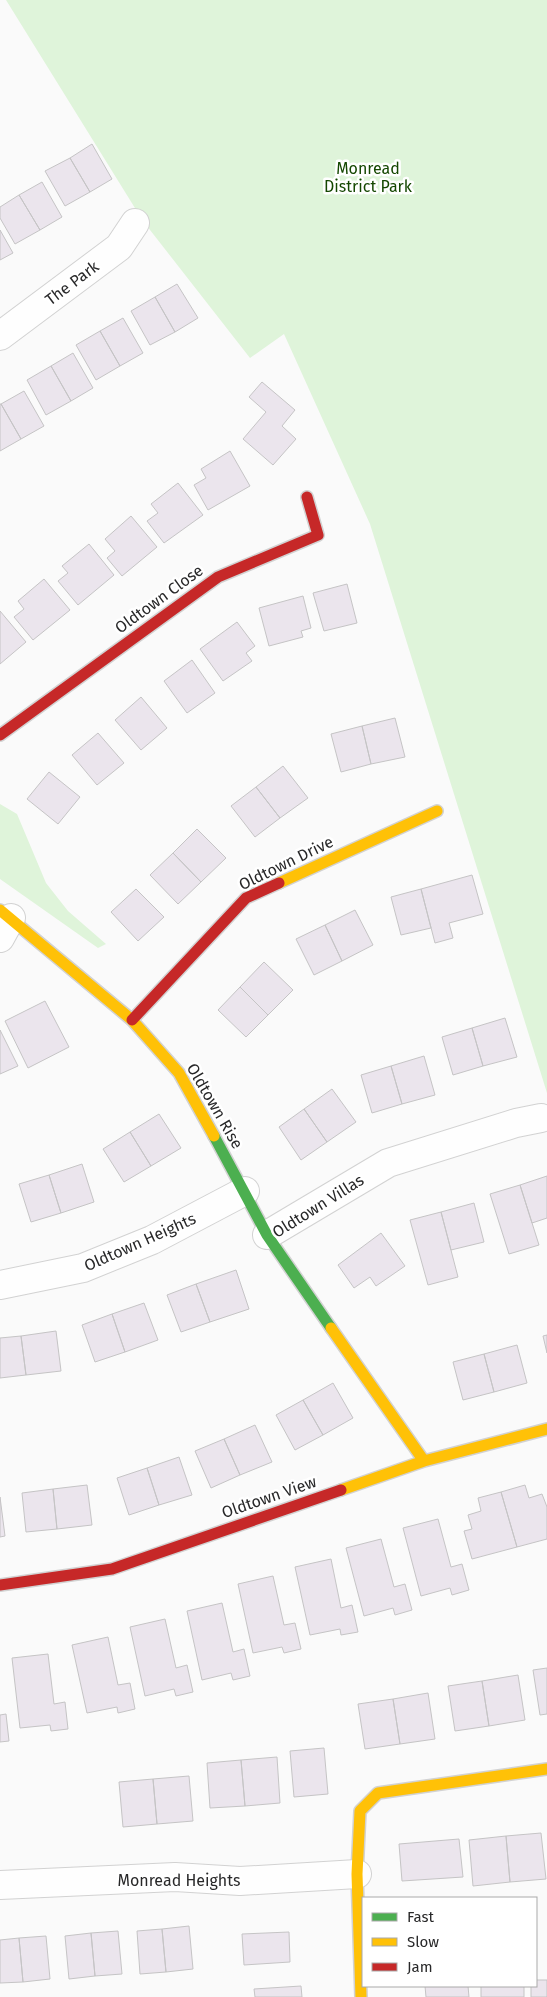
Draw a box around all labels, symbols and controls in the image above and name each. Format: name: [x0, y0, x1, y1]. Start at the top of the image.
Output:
park label: Monread District Park: [324, 159, 413, 196]
street label: The Park: [41, 256, 103, 309]
street label: Oldtown Close: [111, 561, 207, 637]
street label: Oldtown Drive: [236, 832, 336, 894]
street label: Oldtown Rise: [183, 1060, 247, 1152]
street label: Oldtown Villas: [269, 1170, 367, 1242]
street label: Oldtown Heights: [81, 1209, 199, 1275]
street label: Oldtown View: [219, 1472, 319, 1522]
street label: Monread Heights: [118, 1871, 241, 1890]
legend: [362, 1897, 537, 1987]
text: Fast: [407, 1908, 434, 1926]
text: Slow: [407, 1933, 439, 1951]
text: Jam: [407, 1958, 433, 1976]

